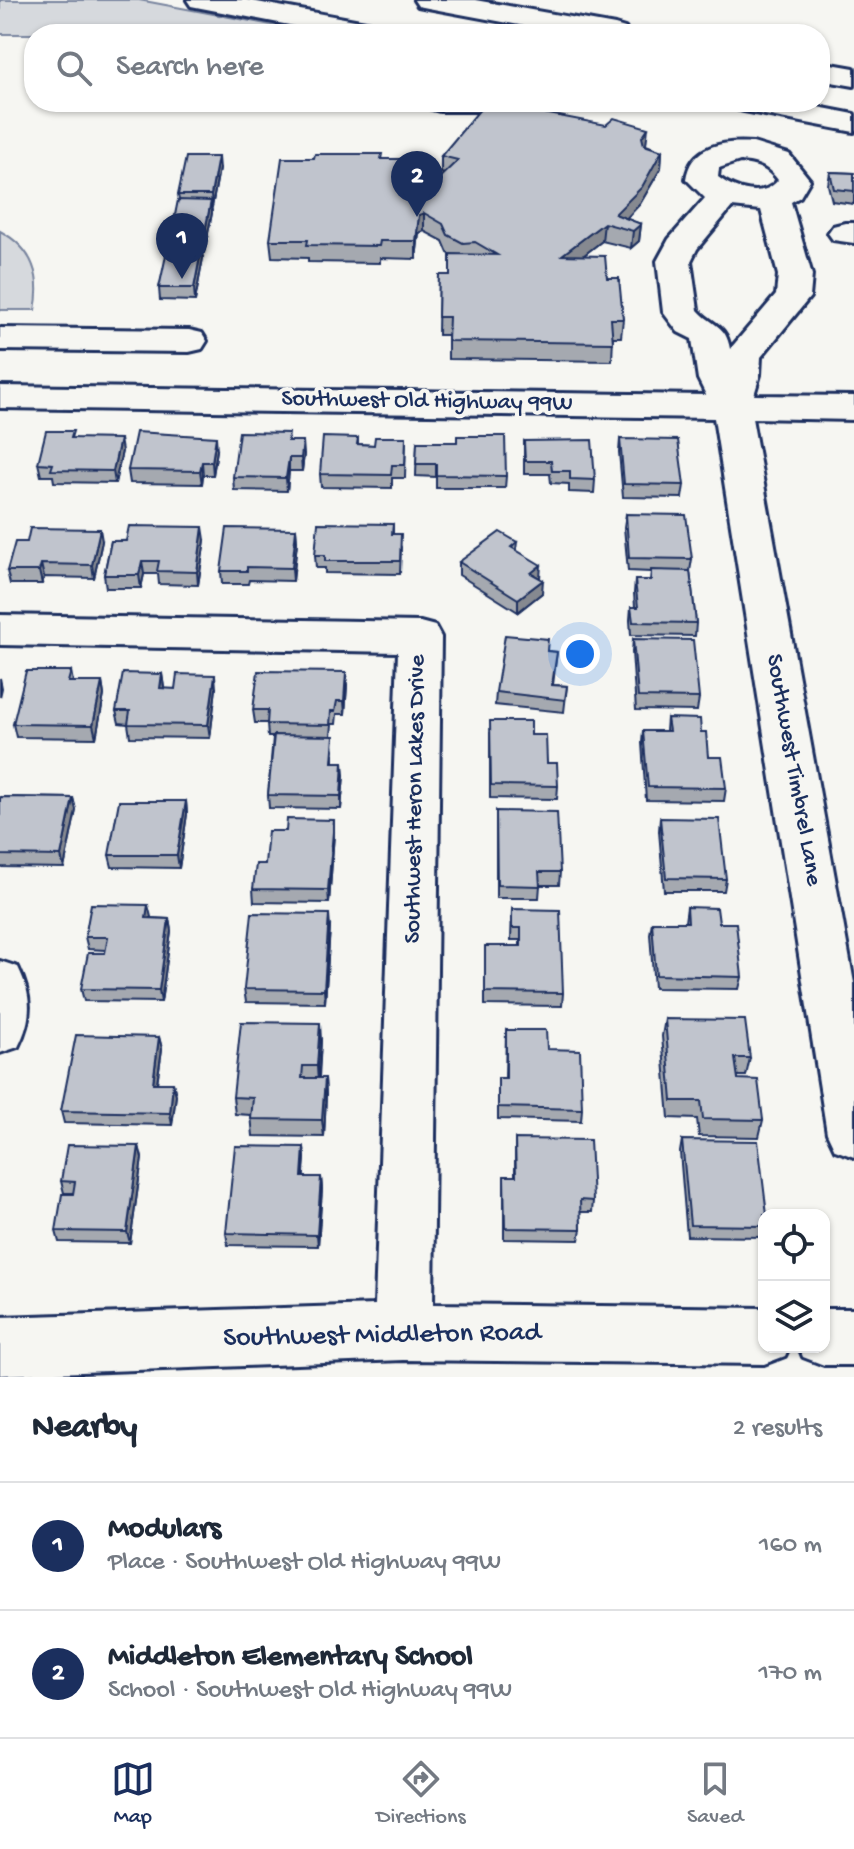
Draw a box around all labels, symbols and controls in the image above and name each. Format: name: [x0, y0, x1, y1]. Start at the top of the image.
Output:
search box: [24, 24, 830, 112]
icon: search: [52, 46, 96, 90]
text: Search here: [116, 51, 264, 86]
pin: 2: [391, 151, 443, 217]
pin: 1: [156, 213, 208, 279]
street label: Southwest Old Highway 99W: [281, 385, 573, 419]
your location: [560, 634, 600, 674]
street label: Southwest Timbrel Lane: [758, 652, 828, 889]
street label: Southwest Heron Lakes Drive: [399, 654, 433, 944]
map controls: [758, 1209, 830, 1353]
button: locate: [758, 1209, 830, 1281]
button: layers: [758, 1281, 830, 1353]
street label: Southwest Middleton Road: [223, 1317, 544, 1355]
text: Nearby: [32, 1409, 137, 1449]
text: 2 results: [733, 1414, 822, 1445]
text: Modulars: [108, 1513, 221, 1548]
text: 1: [53, 1531, 63, 1562]
text: 160 m: [759, 1531, 822, 1562]
text: Place · Southwest Old Highway 99W: [108, 1548, 501, 1579]
text: Middleton Elementary School: [108, 1641, 473, 1676]
text: 2: [52, 1659, 64, 1690]
text: 170 m: [759, 1659, 822, 1690]
text: School · Southwest Old Highway 99W: [108, 1676, 512, 1707]
tab: Map: [111, 1757, 155, 1831]
tab: Directions: [376, 1757, 466, 1831]
tab: Saved: [687, 1757, 743, 1831]

